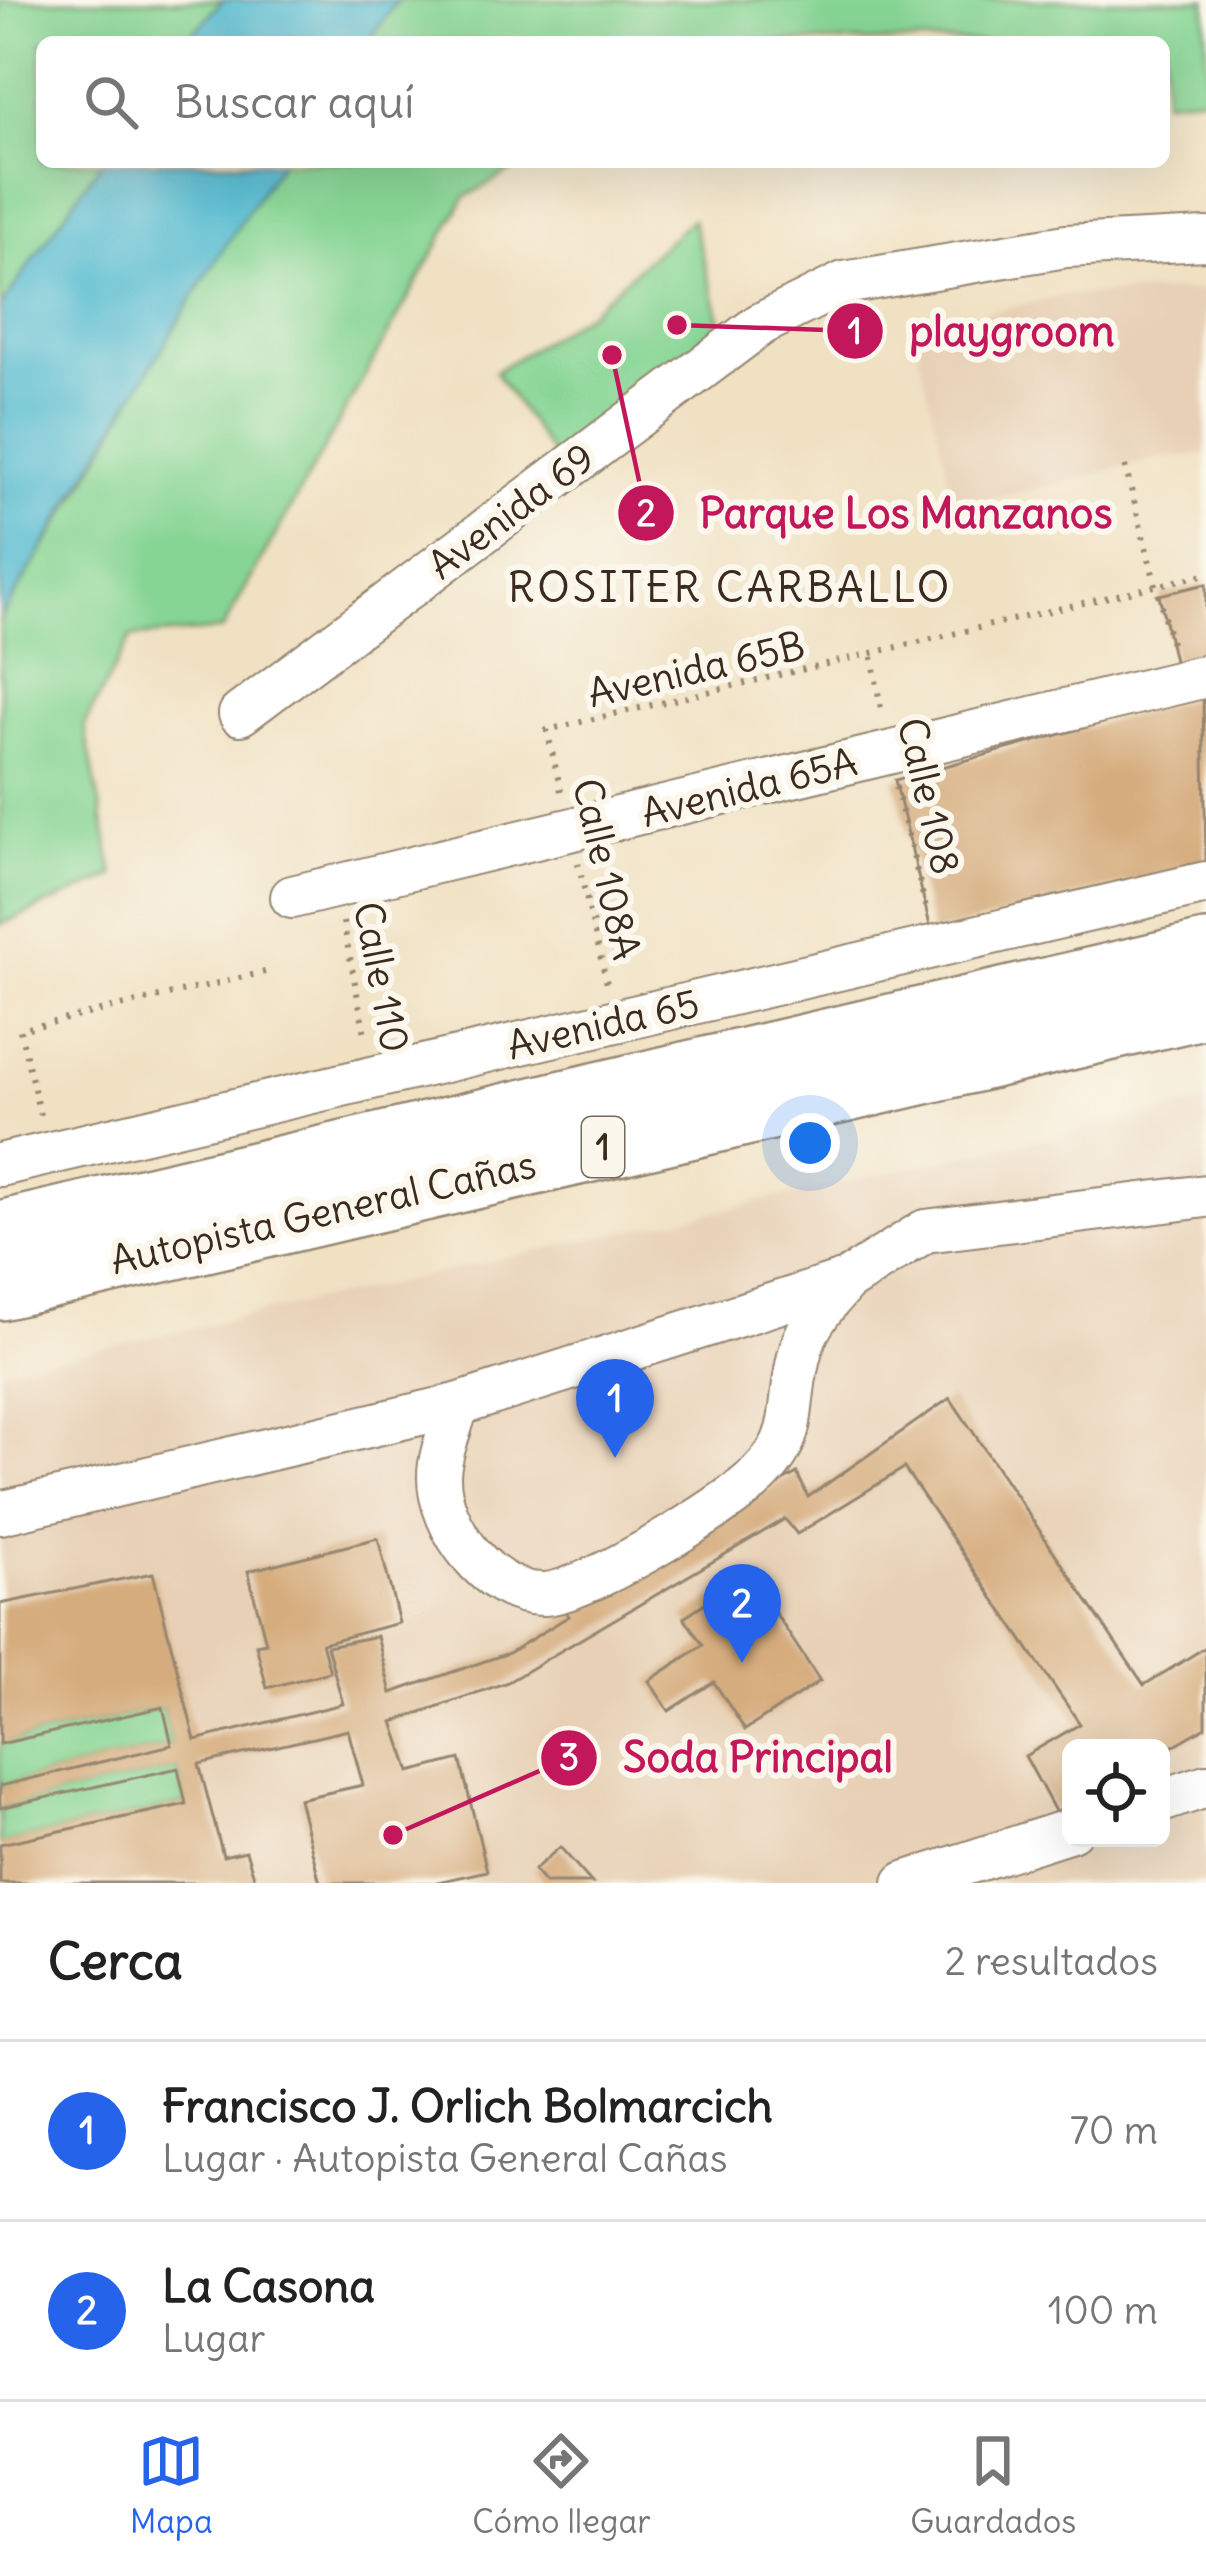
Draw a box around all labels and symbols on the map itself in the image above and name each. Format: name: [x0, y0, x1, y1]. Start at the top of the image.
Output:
callout: playgroom: [825, 292, 1139, 370]
text: playgroom: [909, 305, 1115, 357]
text: 1: [848, 309, 862, 354]
street label: Avenida 69: [419, 433, 604, 590]
callout: Parque Los Manzanos: [616, 474, 1137, 552]
text: Parque Los Manzanos: [700, 487, 1113, 539]
text: 2: [636, 491, 656, 536]
district label: ROSITER CARBALLO: [508, 561, 952, 613]
street label: Avenida 65B: [583, 621, 809, 718]
street label: Calle 108: [887, 713, 970, 879]
street label: Avenida 65A: [636, 737, 862, 838]
street label: Calle 108A: [562, 774, 651, 964]
street label: Calle 110: [343, 898, 420, 1056]
street label: Avenida 65: [502, 979, 704, 1070]
your location: [780, 1113, 840, 1173]
road number: 1: [582, 1117, 624, 1177]
street label: Autopista General Cañas: [106, 1140, 541, 1285]
pin: 1: [576, 1359, 654, 1458]
pin: 2: [703, 1564, 781, 1663]
callout: Soda Principal: [539, 1719, 917, 1797]
text: Soda Principal: [623, 1731, 893, 1783]
text: 3: [559, 1735, 579, 1780]

